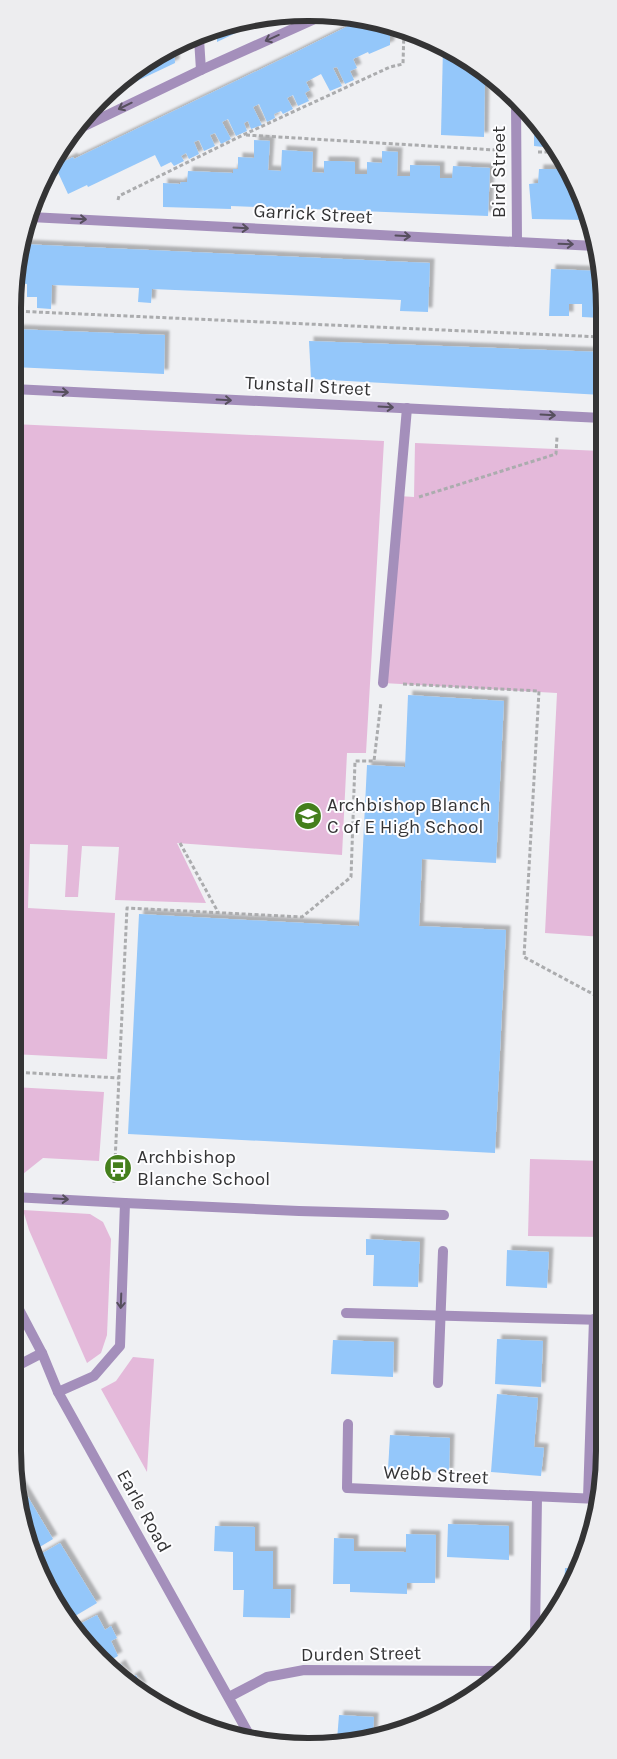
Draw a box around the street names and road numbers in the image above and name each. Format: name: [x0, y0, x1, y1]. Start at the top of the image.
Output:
street label: Bird Street: [488, 126, 510, 218]
street label: Garrick Street: [253, 200, 373, 228]
street label: Tunstall Street: [244, 372, 372, 400]
street label: Webb Street: [383, 1461, 489, 1489]
street label: Earle Road: [112, 1466, 176, 1556]
street label: Durden Street: [301, 1642, 421, 1666]

